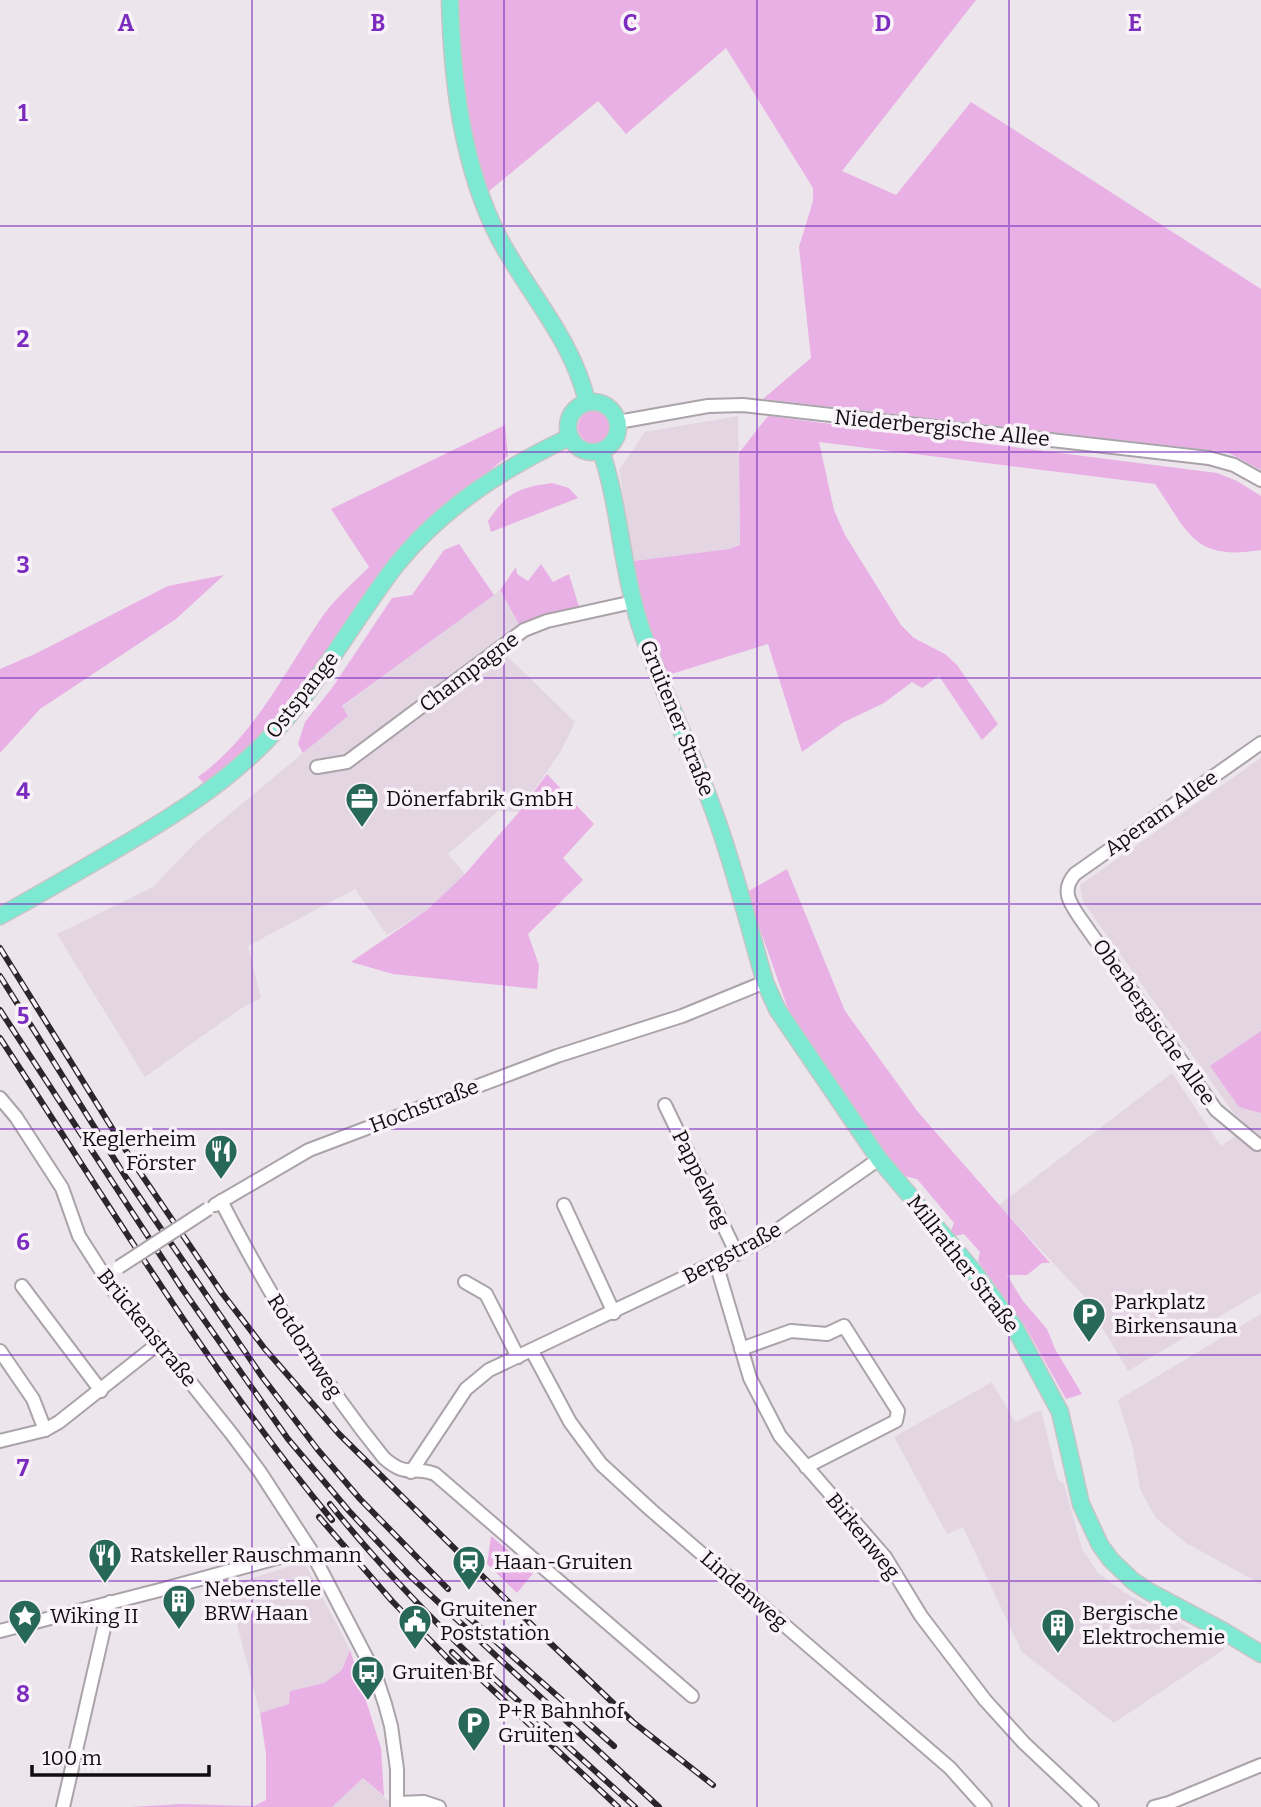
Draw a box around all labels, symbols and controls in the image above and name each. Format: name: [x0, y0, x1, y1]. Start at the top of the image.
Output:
text: A: [118, 9, 135, 37]
text: B: [371, 9, 385, 37]
text: C: [623, 9, 637, 37]
text: D: [875, 9, 891, 37]
text: E: [1128, 9, 1142, 37]
text: 1: [18, 99, 28, 127]
text: 2: [17, 325, 30, 353]
street label: Niederbergische Allee: [833, 404, 1051, 452]
text: 3: [16, 551, 30, 579]
street label: Champagne: [414, 626, 524, 718]
street label: Gruitener Straße: [634, 636, 720, 800]
street label: Ostspange: [260, 646, 344, 744]
street label: Aperam Allee: [1099, 764, 1223, 862]
text: 4: [16, 777, 30, 805]
office icon: Dönerfabrik GmbH: [343, 780, 381, 829]
place label: Dönerfabrik GmbH: [386, 786, 573, 812]
street label: Oberbergische Allee: [1087, 934, 1221, 1110]
text: 5: [17, 1002, 29, 1030]
street label: Hochstraße: [366, 1073, 482, 1139]
place label: Keglerheim Förster: [82, 1126, 196, 1176]
street label: Pappelweg: [666, 1126, 736, 1232]
restaurant icon: Keglerheim Förster: [202, 1132, 240, 1181]
street label: Millrather Straße: [901, 1190, 1025, 1338]
street label: Bergstraße: [678, 1216, 786, 1290]
text: 6: [16, 1228, 30, 1256]
street label: Brückenstraße: [91, 1264, 203, 1392]
street label: Rotdornweg: [262, 1289, 348, 1403]
place label: Parkplatz Birkensauna: [1114, 1289, 1238, 1339]
parking icon: Parkplatz Birkensauna: [1070, 1295, 1108, 1344]
text: 7: [17, 1454, 30, 1482]
street label: Birkenweg: [820, 1488, 906, 1585]
restaurant icon: Ratskeller Rauschmann: [86, 1536, 124, 1585]
place label: Ratskeller Rauschmann: [130, 1542, 362, 1568]
station icon: Haan-Gruiten: [450, 1543, 488, 1592]
street label: Lindenweg: [695, 1545, 793, 1635]
place label: Haan-Gruiten: [494, 1549, 632, 1575]
place label: Nebenstelle BRW Haan: [204, 1576, 321, 1626]
building icon: Nebenstelle BRW Haan: [160, 1582, 198, 1631]
place label: Gruitener Poststation: [440, 1596, 550, 1646]
place icon: Wiking II: [6, 1597, 44, 1646]
place label: Bergische Elektrochemie: [1082, 1600, 1225, 1650]
public building icon: Gruitener Poststation: [396, 1602, 434, 1651]
place label: Wiking II: [50, 1603, 139, 1629]
building icon: Bergische Elektrochemie: [1039, 1606, 1077, 1655]
bus stop icon: Gruiten Bf: [349, 1653, 387, 1702]
place label: Gruiten Bf: [392, 1659, 494, 1685]
text: 8: [16, 1680, 30, 1708]
place label: P+R Bahnhof Gruiten: [498, 1698, 626, 1748]
parking icon: P+R Bahnhof Gruiten: [455, 1704, 493, 1753]
scale bar: [32, 1734, 208, 1778]
text: 100 m: [42, 1745, 102, 1771]

